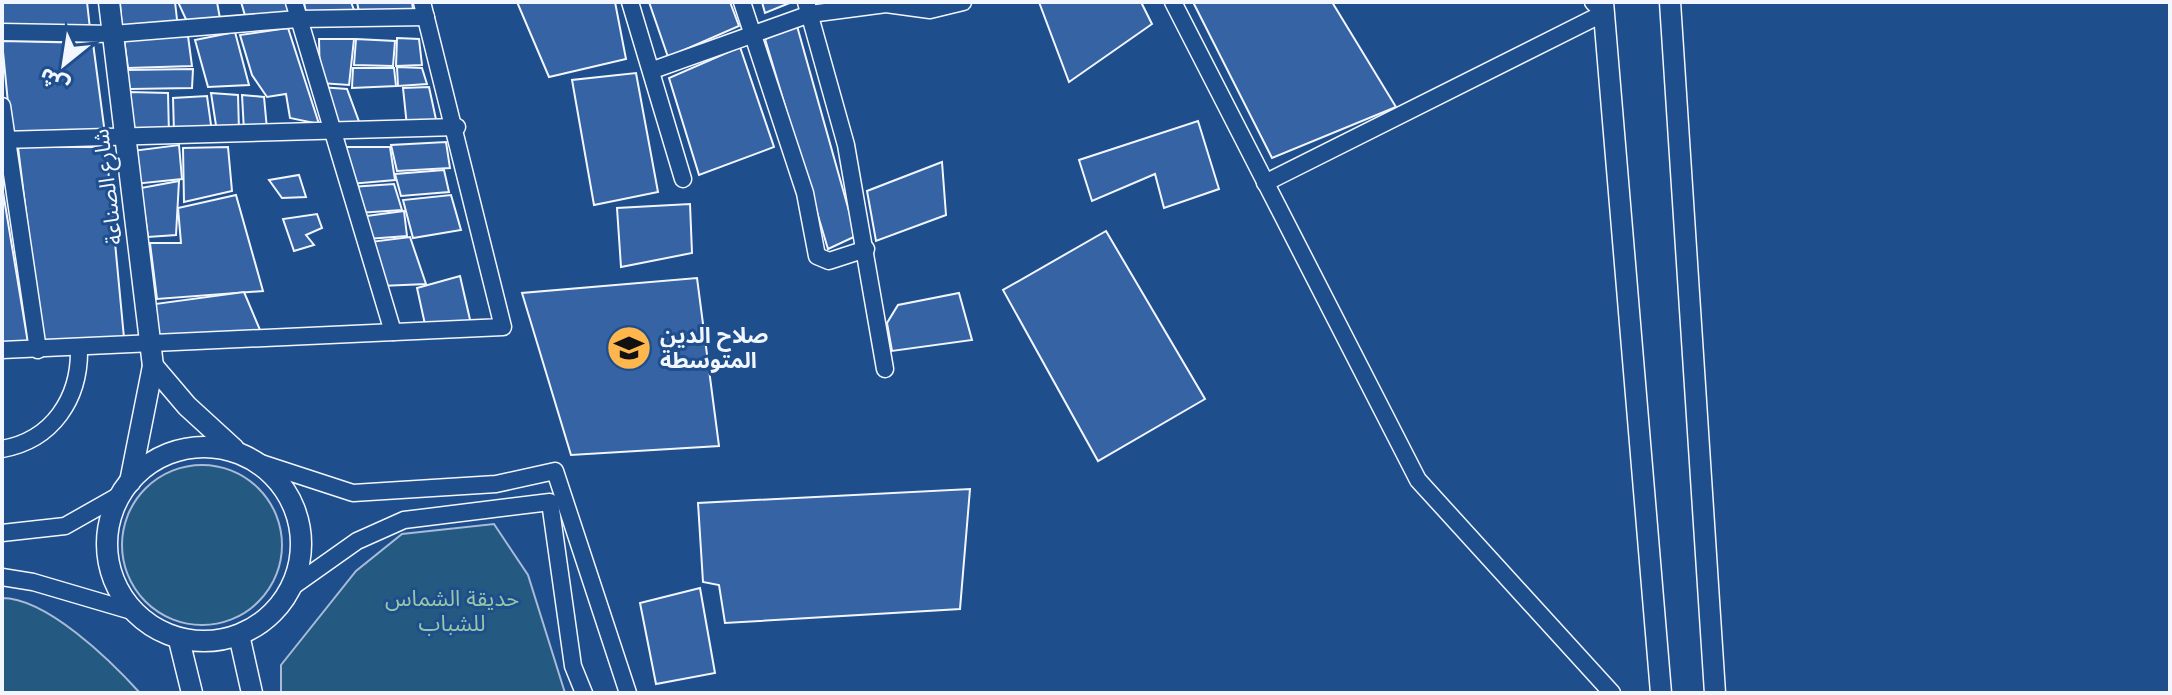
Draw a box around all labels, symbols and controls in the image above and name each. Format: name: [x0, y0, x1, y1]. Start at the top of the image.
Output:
north arrow: [24, 24, 104, 104]
text: ش: [34, 62, 74, 101]
street label: شارع الصناعة: [86, 127, 131, 246]
place label: صلاح الدين المتوسطة: [660, 321, 768, 374]
school or university icon: صلاح الدين المتوسطة: [605, 324, 653, 372]
park label: حديقة الشماس للشباب: [385, 584, 519, 637]

